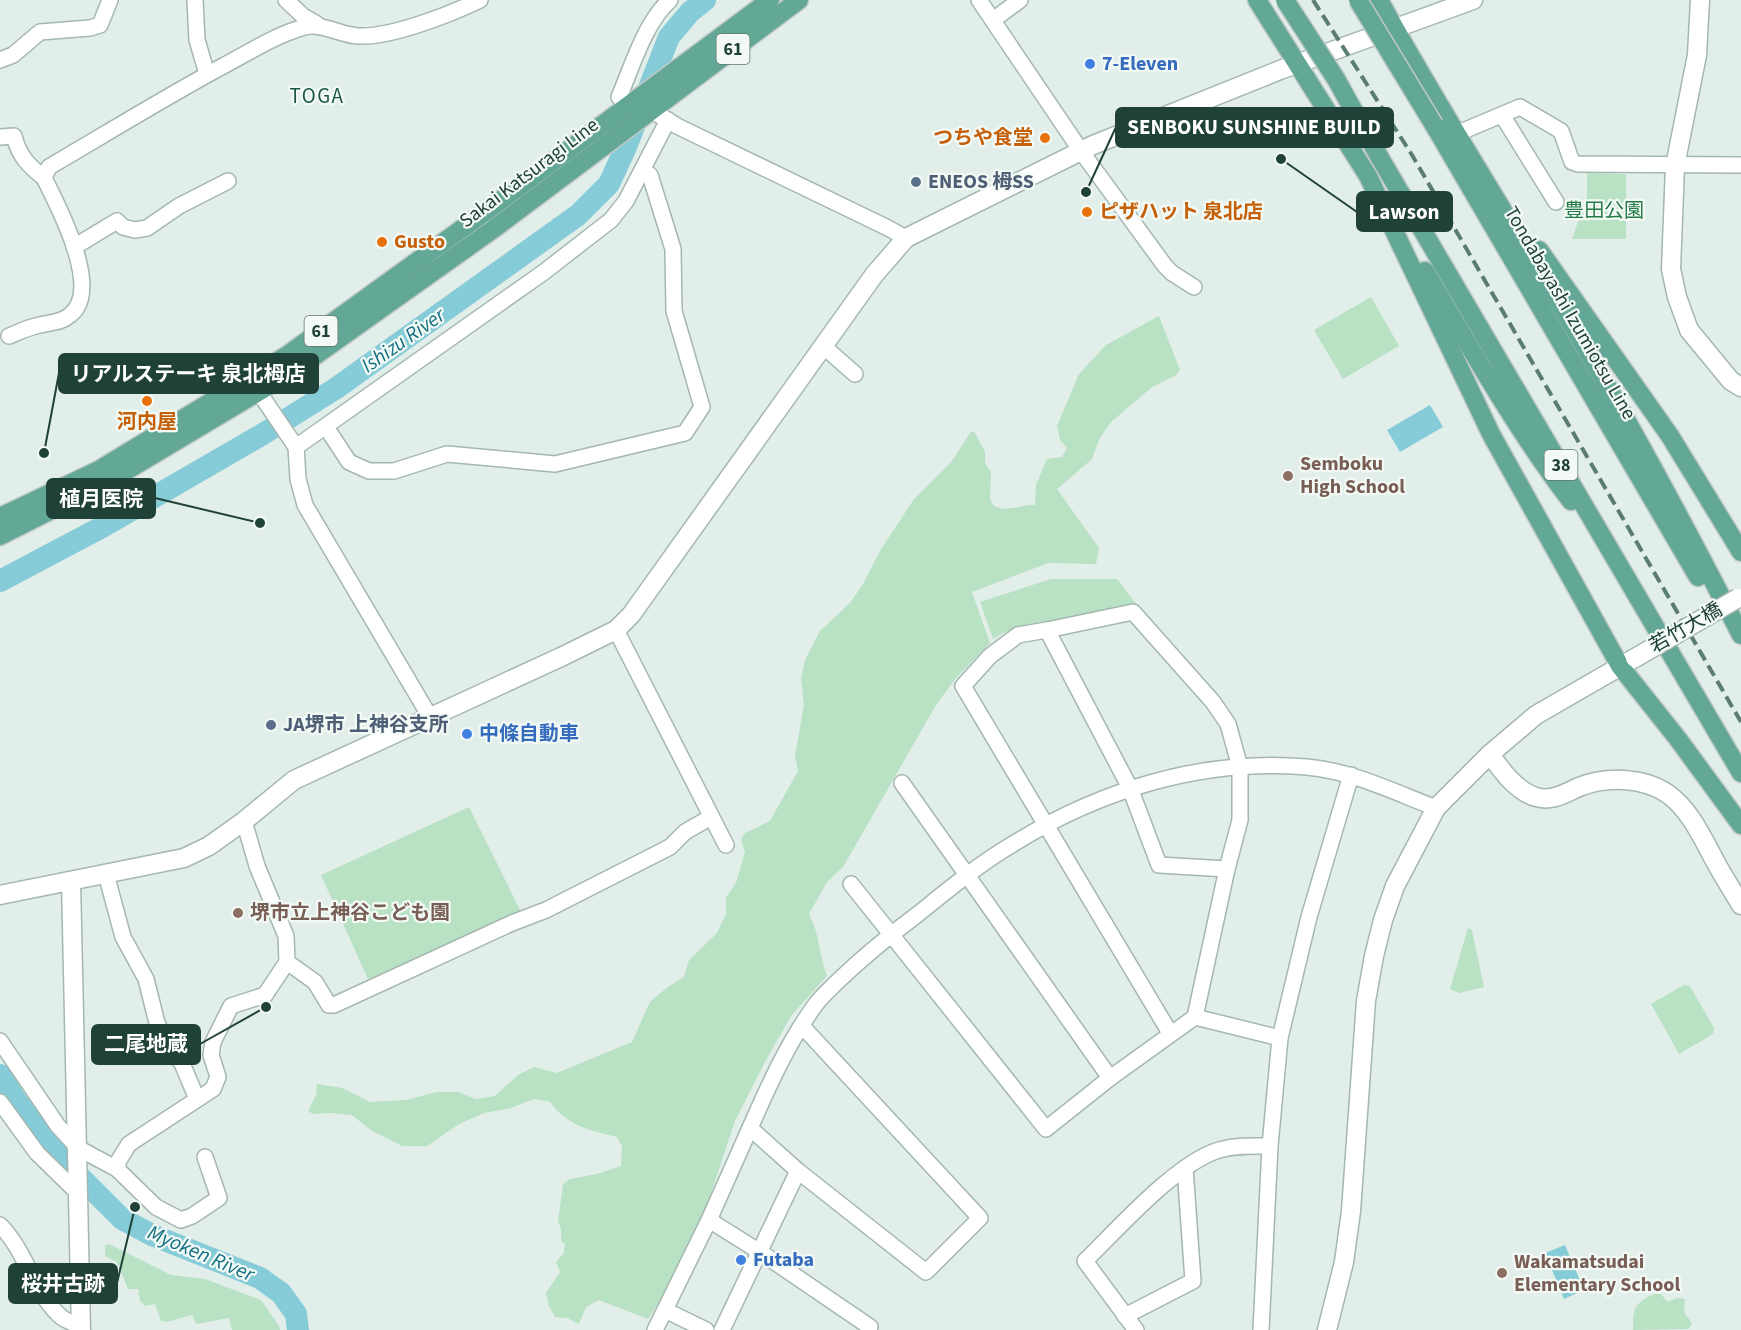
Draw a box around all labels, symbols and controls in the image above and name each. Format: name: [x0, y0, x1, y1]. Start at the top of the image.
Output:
road number: 61: [716, 34, 750, 64]
place label: 7-Eleven: [1102, 50, 1178, 78]
marker: 7-Eleven: [1083, 57, 1097, 71]
district label: TOGA: [290, 81, 345, 111]
callout: SENBOKU SUNSHINE BUILD: [1116, 108, 1393, 147]
street label: Sakai Katsuragi Line: [454, 111, 604, 235]
text: SENBOKU SUNSHINE BUILD: [1127, 112, 1381, 142]
place label: つちや食堂: [933, 124, 1033, 152]
marker: つちや食堂: [1038, 131, 1052, 145]
place label: ENEOS 栂SS: [928, 168, 1034, 196]
marker: ENEOS 栂SS: [909, 175, 923, 189]
callout: Lawson: [1357, 192, 1452, 231]
text: Lawson: [1368, 197, 1440, 227]
park label: 豊田公園: [1564, 197, 1644, 225]
place label: ピザハット 泉北店: [1099, 198, 1263, 226]
street label: Tondabayashi Izumiotsu Line: [1497, 201, 1643, 425]
marker: ピザハット 泉北店: [1080, 205, 1094, 219]
place label: Gusto: [394, 228, 445, 256]
marker: Gusto: [375, 235, 389, 249]
water label: Ishizu River: [355, 300, 452, 380]
road number: 61: [304, 316, 338, 346]
callout: リアルステーキ 泉北栂店: [59, 354, 318, 393]
text: リアルステーキ 泉北栂店: [71, 359, 306, 389]
marker: 河内屋: [140, 394, 154, 408]
place label: 河内屋: [117, 408, 177, 436]
place label: Semboku High School: [1300, 450, 1405, 501]
road number: 38: [1544, 450, 1578, 480]
marker: Semboku High School: [1281, 469, 1295, 483]
callout: 植月医院: [47, 479, 155, 518]
text: 植月医院: [59, 484, 143, 514]
street label: 若竹大橋: [1644, 596, 1728, 660]
place label: JA堺市 上神谷支所: [283, 711, 449, 739]
marker: JA堺市 上神谷支所: [264, 718, 278, 732]
place label: 中條自動車: [479, 720, 579, 748]
marker: 中條自動車: [460, 727, 474, 741]
place label: 堺市立上神谷こども園: [250, 899, 450, 927]
marker: 堺市立上神谷こども園: [231, 906, 245, 920]
callout: 二尾地蔵: [92, 1025, 200, 1064]
text: 二尾地蔵: [104, 1029, 188, 1059]
water label: Myoken River: [143, 1217, 260, 1289]
place label: Futaba: [753, 1246, 814, 1274]
place label: Wakamatsudai Elementary School: [1514, 1248, 1680, 1299]
marker: Futaba: [734, 1253, 748, 1267]
callout: 桜井古跡: [9, 1264, 117, 1303]
marker: Wakamatsudai Elementary School: [1495, 1266, 1509, 1280]
text: 桜井古跡: [21, 1269, 105, 1299]

